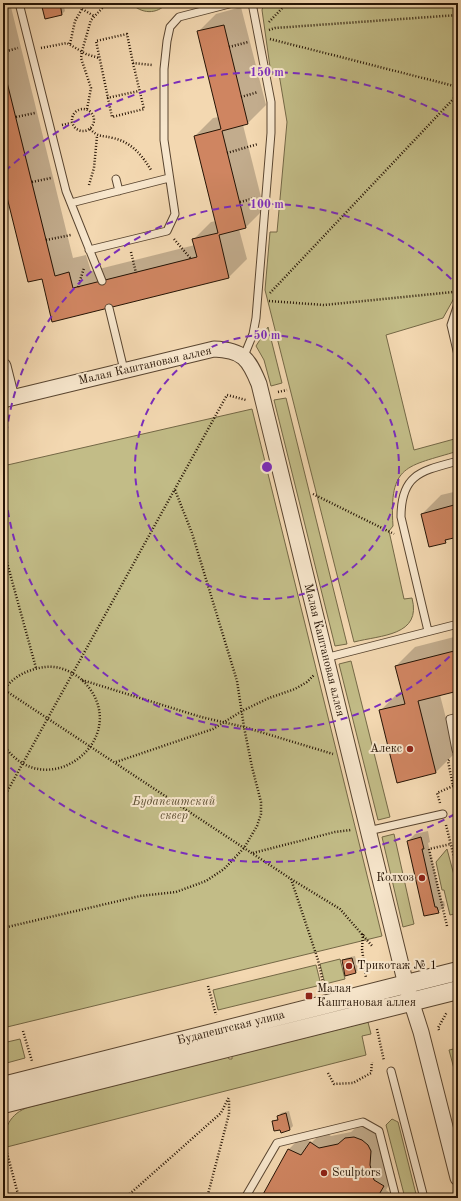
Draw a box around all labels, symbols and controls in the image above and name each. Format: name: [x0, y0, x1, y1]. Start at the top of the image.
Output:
text: 150 m: [250, 66, 284, 79]
text: 100 m: [250, 199, 284, 211]
text: 50 m: [254, 329, 281, 342]
street label: Малая Каштановая аллея: [77, 345, 213, 387]
centre of rings: [260, 460, 274, 474]
street label: Малая Каштановая аллея: [302, 582, 346, 718]
place label: Алекс: [370, 743, 402, 755]
marker: Алекс: [405, 744, 415, 754]
park label: Будапештский сквер: [132, 796, 216, 822]
place label: Колхоз: [376, 872, 414, 884]
marker: Колхоз: [417, 873, 427, 883]
place label: Трикотаж № 1: [357, 960, 437, 972]
marker: Трикотаж № 1: [344, 961, 354, 971]
place label: Малая Каштановая аллея: [317, 983, 416, 1009]
marker: Малая Каштановая аллея: [304, 991, 314, 1001]
street label: Будапештская улица: [176, 1009, 286, 1047]
place label: Sculptors: [332, 1167, 381, 1179]
marker: Sculptors: [319, 1168, 329, 1178]

